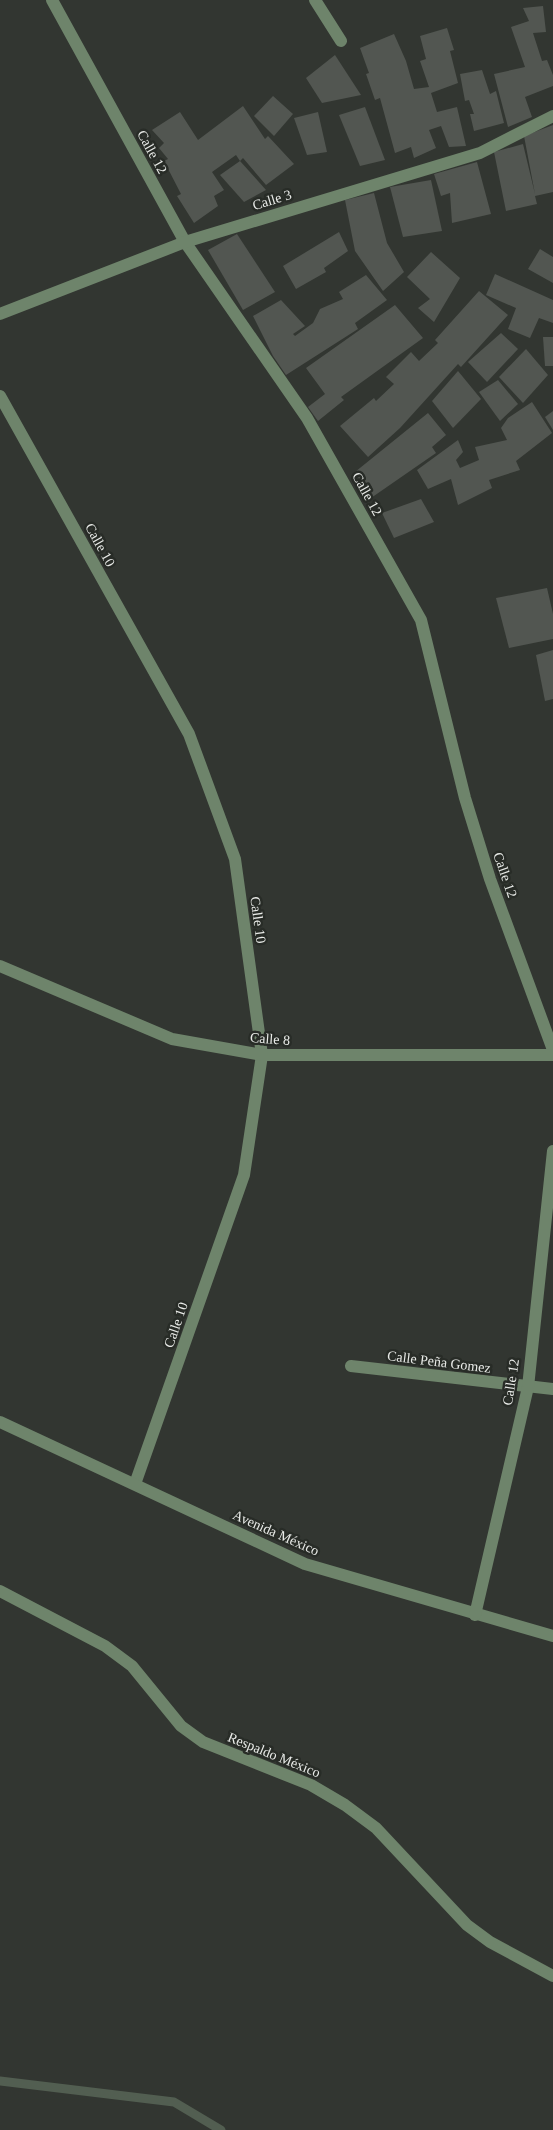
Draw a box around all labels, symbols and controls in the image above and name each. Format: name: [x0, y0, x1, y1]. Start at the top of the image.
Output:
street label: Calle 12: [134, 128, 170, 176]
street label: Calle 3: [251, 187, 293, 213]
street label: Calle 12: [349, 470, 385, 518]
street label: Calle 10: [82, 521, 118, 569]
street label: Calle 12: [490, 850, 520, 900]
street label: Calle 10: [247, 896, 269, 944]
street label: Calle 8: [250, 1030, 290, 1048]
street label: Calle 10: [161, 1300, 191, 1350]
street label: Calle Peña Gomez: [386, 1348, 492, 1376]
street label: Calle 12: [500, 1358, 522, 1406]
street label: Avenida México: [231, 1507, 321, 1559]
street label: Respaldo México: [226, 1730, 322, 1780]

